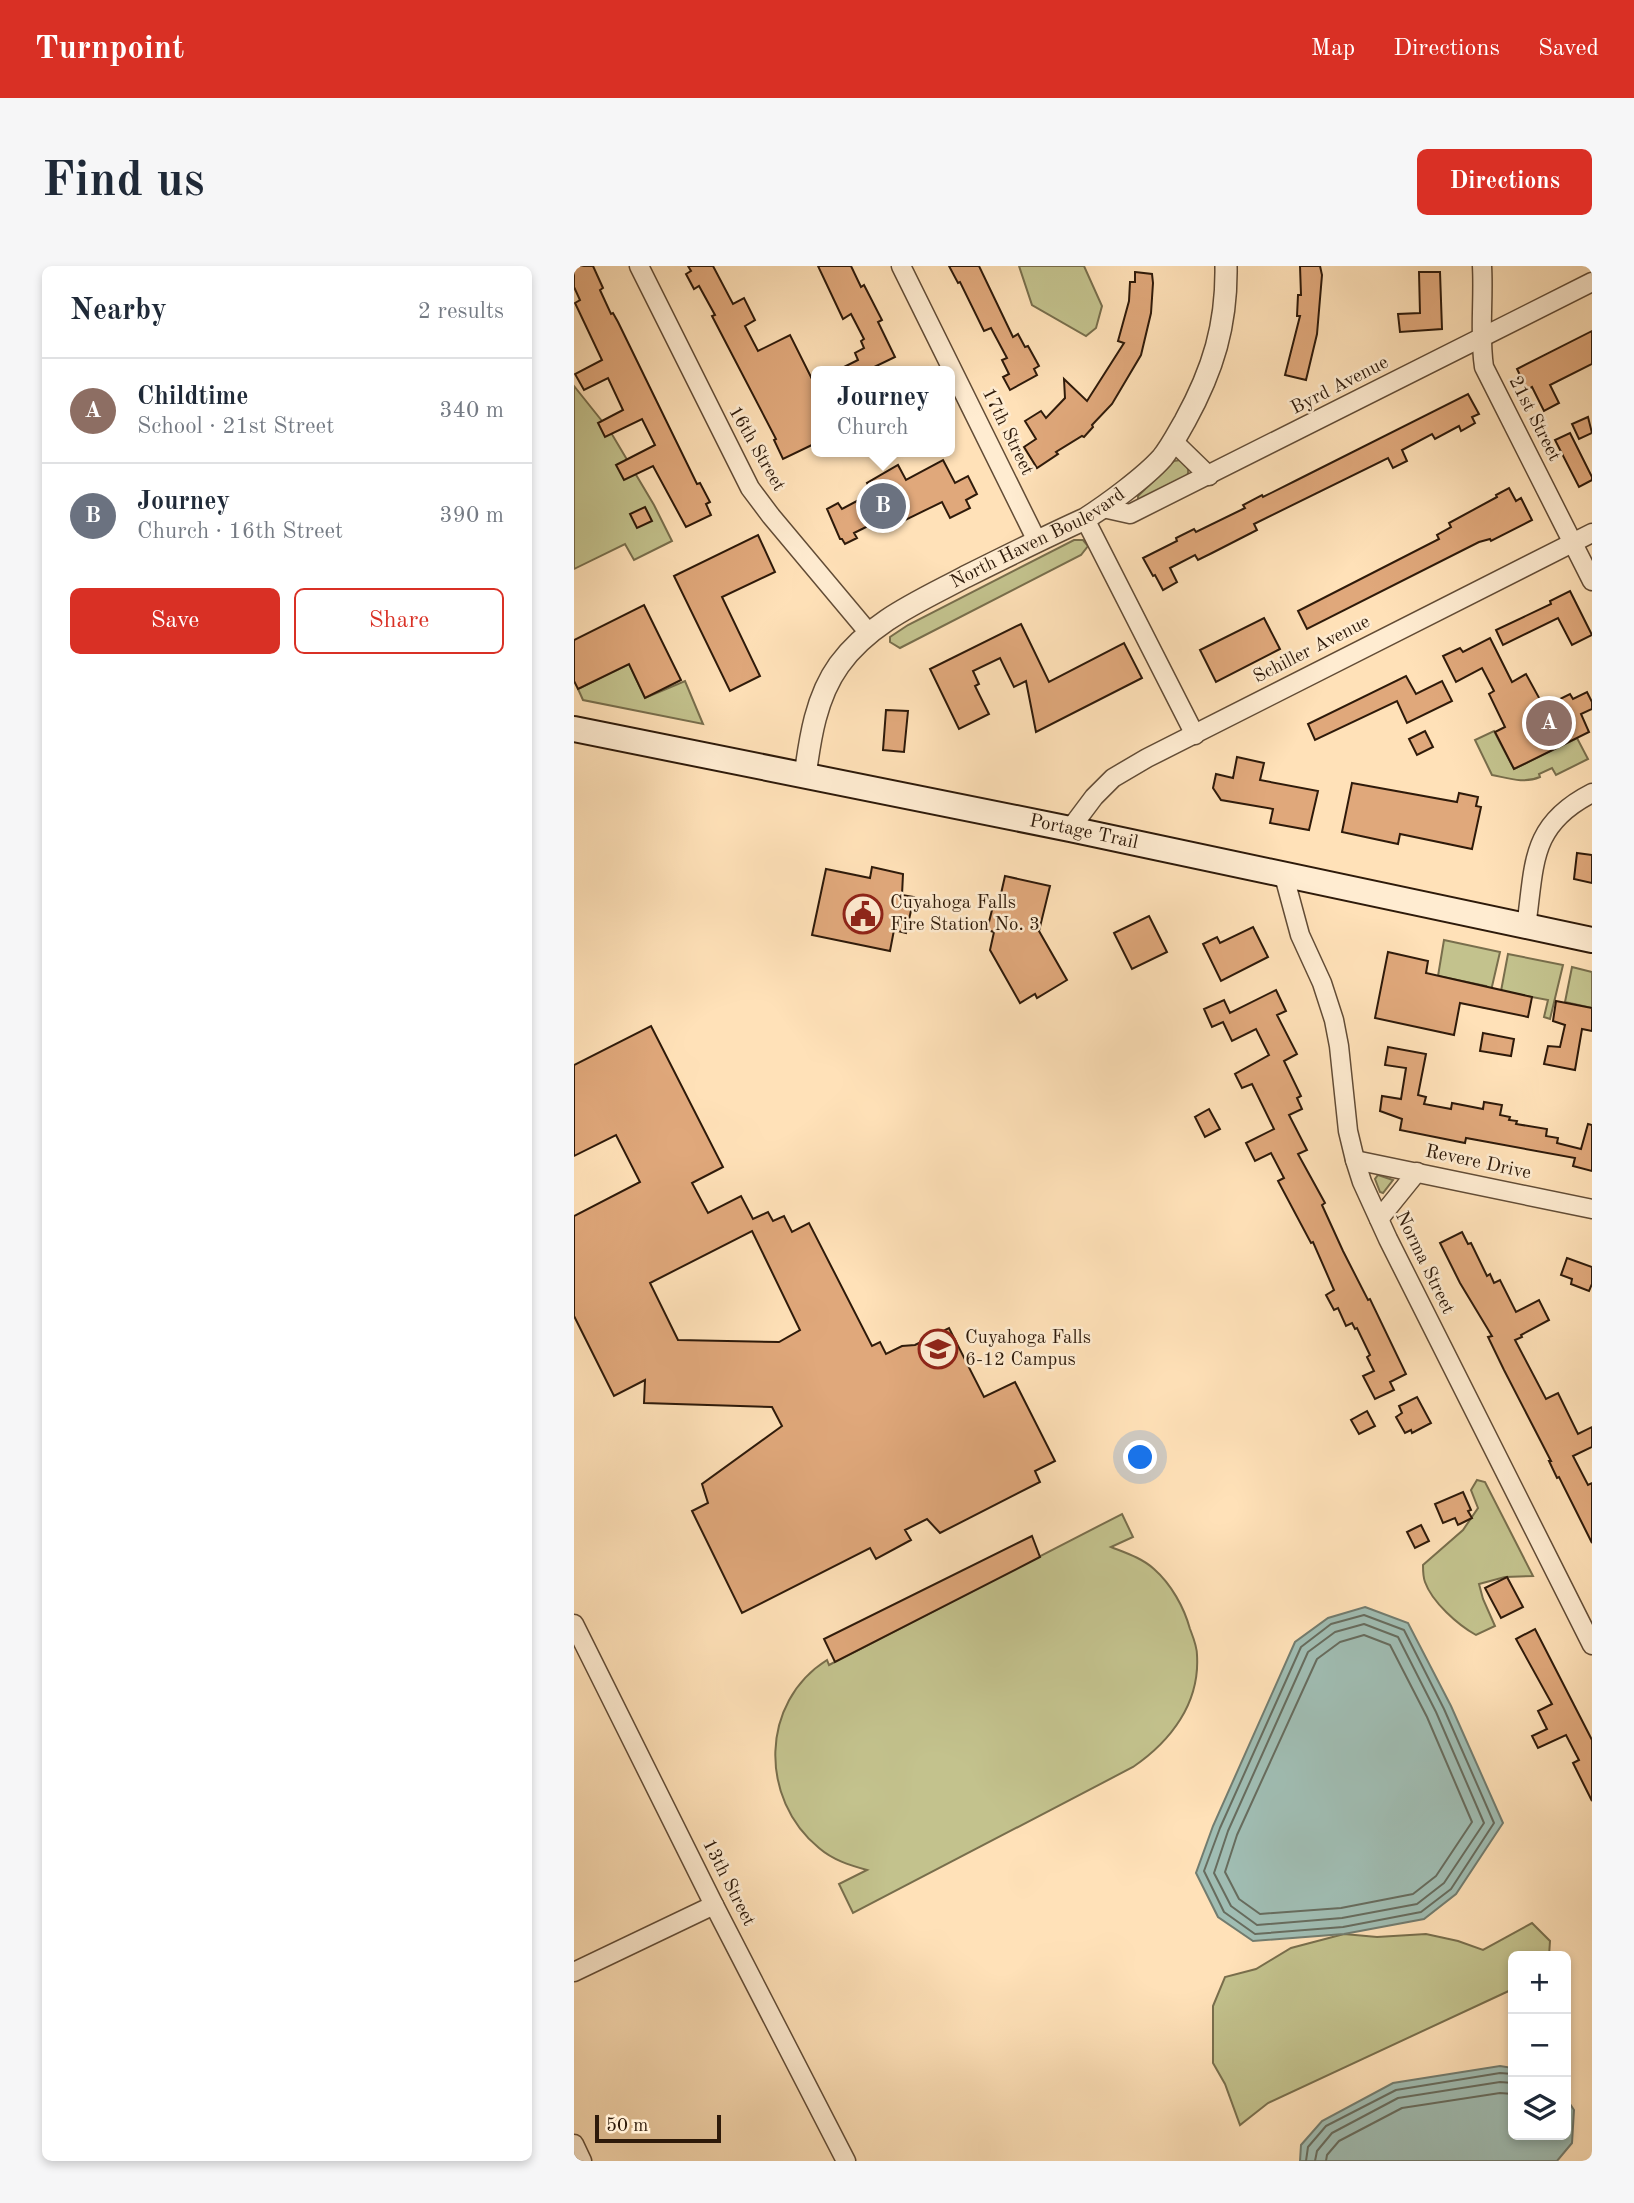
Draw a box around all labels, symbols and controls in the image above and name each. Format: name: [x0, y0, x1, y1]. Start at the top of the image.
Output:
text: Turnpoint: [35, 33, 184, 66]
text: Map: [1311, 37, 1355, 61]
text: Directions: [1393, 37, 1500, 61]
text: Saved: [1538, 37, 1599, 61]
button: Directions: [1417, 149, 1592, 215]
text: Find us: [42, 158, 205, 207]
text: Nearby: [70, 296, 167, 326]
text: 2 results: [418, 300, 504, 323]
street label: Byrd Avenue: [1288, 353, 1392, 419]
popup: [811, 366, 955, 457]
street label: 21st Street: [1505, 373, 1563, 465]
text: Childtime: [137, 384, 249, 410]
text: Journey: [836, 385, 930, 411]
street label: 17th Street: [978, 385, 1036, 479]
text: A: [84, 399, 102, 422]
text: 340 m: [439, 399, 504, 422]
street label: 16th Street: [724, 403, 788, 495]
text: School · 21st Street: [137, 415, 334, 438]
text: Church: [836, 416, 909, 439]
pin: B: [860, 480, 906, 532]
street label: North Haven Boulevard: [948, 485, 1129, 592]
text: Journey: [137, 489, 230, 515]
text: B: [85, 504, 101, 527]
text: 390 m: [439, 504, 504, 527]
text: Church · 16th Street: [137, 520, 343, 543]
button: Save: [70, 588, 280, 654]
button: Share: [294, 588, 504, 654]
street label: Schiller Avenue: [1251, 612, 1373, 688]
pin: A: [1526, 697, 1572, 749]
street label: Portage Trail: [1028, 812, 1140, 853]
public building icon: Cuyahoga Falls Fire Station No. 3: [842, 893, 884, 935]
place label: Cuyahoga Falls Fire Station No. 3: [890, 894, 1040, 935]
street label: Revere Drive: [1423, 1143, 1533, 1183]
street label: Norma Street: [1391, 1209, 1457, 1317]
school or university icon: Cuyahoga Falls 6-12 Campus: [917, 1328, 959, 1370]
place label: Cuyahoga Falls 6-12 Campus: [965, 1329, 1091, 1370]
your location: [1123, 1440, 1157, 1474]
street label: 13th Street: [698, 1836, 758, 1930]
map controls: [1508, 1951, 1571, 2140]
button: +: [1508, 1951, 1571, 2014]
button: −: [1508, 2014, 1571, 2077]
button: layers: [1508, 2077, 1571, 2140]
scale bar: [595, 2112, 721, 2144]
text: 50 m: [606, 2117, 648, 2136]

